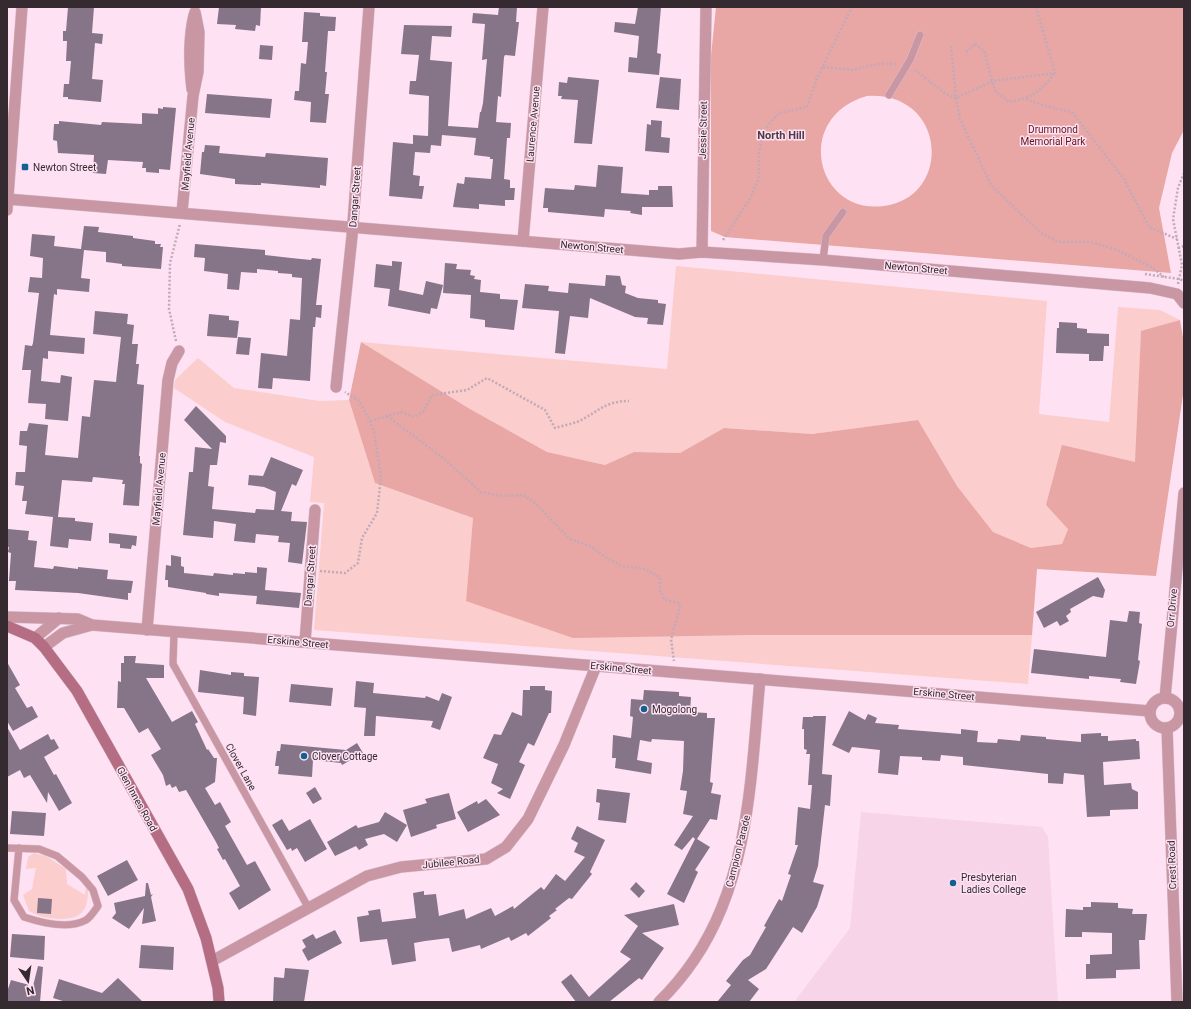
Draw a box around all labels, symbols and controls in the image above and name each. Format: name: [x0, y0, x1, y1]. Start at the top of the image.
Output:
street label: Laurence Avenue: [524, 86, 542, 162]
street label: Jessie Street: [697, 101, 709, 159]
street label: Mayfield Avenue: [179, 117, 197, 191]
park label: Drummond Memorial Park: [1021, 124, 1086, 147]
district label: North Hill: [757, 129, 805, 142]
marker: Newton Street: [20, 162, 30, 172]
place label: Newton Street: [33, 162, 96, 173]
street label: Dangar Street: [347, 166, 363, 228]
street label: Newton Street: [560, 239, 624, 255]
street label: Newton Street: [884, 260, 948, 276]
street label: Mayfield Avenue: [150, 452, 168, 526]
street label: Dangar Street: [302, 545, 318, 607]
street label: Orr Drive: [1165, 588, 1179, 628]
street label: Erskine Street: [267, 634, 329, 650]
street label: Erskine Street: [590, 660, 652, 676]
street label: Erskine Street: [913, 686, 975, 702]
marker: Mogolong: [639, 704, 649, 714]
place label: Mogolong: [652, 704, 697, 715]
street label: Clover Lane: [224, 742, 258, 792]
marker: Clover Cottage: [299, 751, 309, 761]
place label: Clover Cottage: [312, 751, 378, 762]
street label: Glen Innes Road: [115, 765, 159, 833]
street label: Campion Parade: [724, 814, 752, 888]
street label: Crest Road: [1166, 840, 1178, 890]
street label: Jubilee Road: [422, 854, 480, 870]
place label: Presbyterian Ladies College: [961, 872, 1026, 895]
marker: Presbyterian Ladies College: [948, 878, 958, 888]
north arrow: [8, 961, 48, 1001]
text: N: [25, 983, 35, 998]

